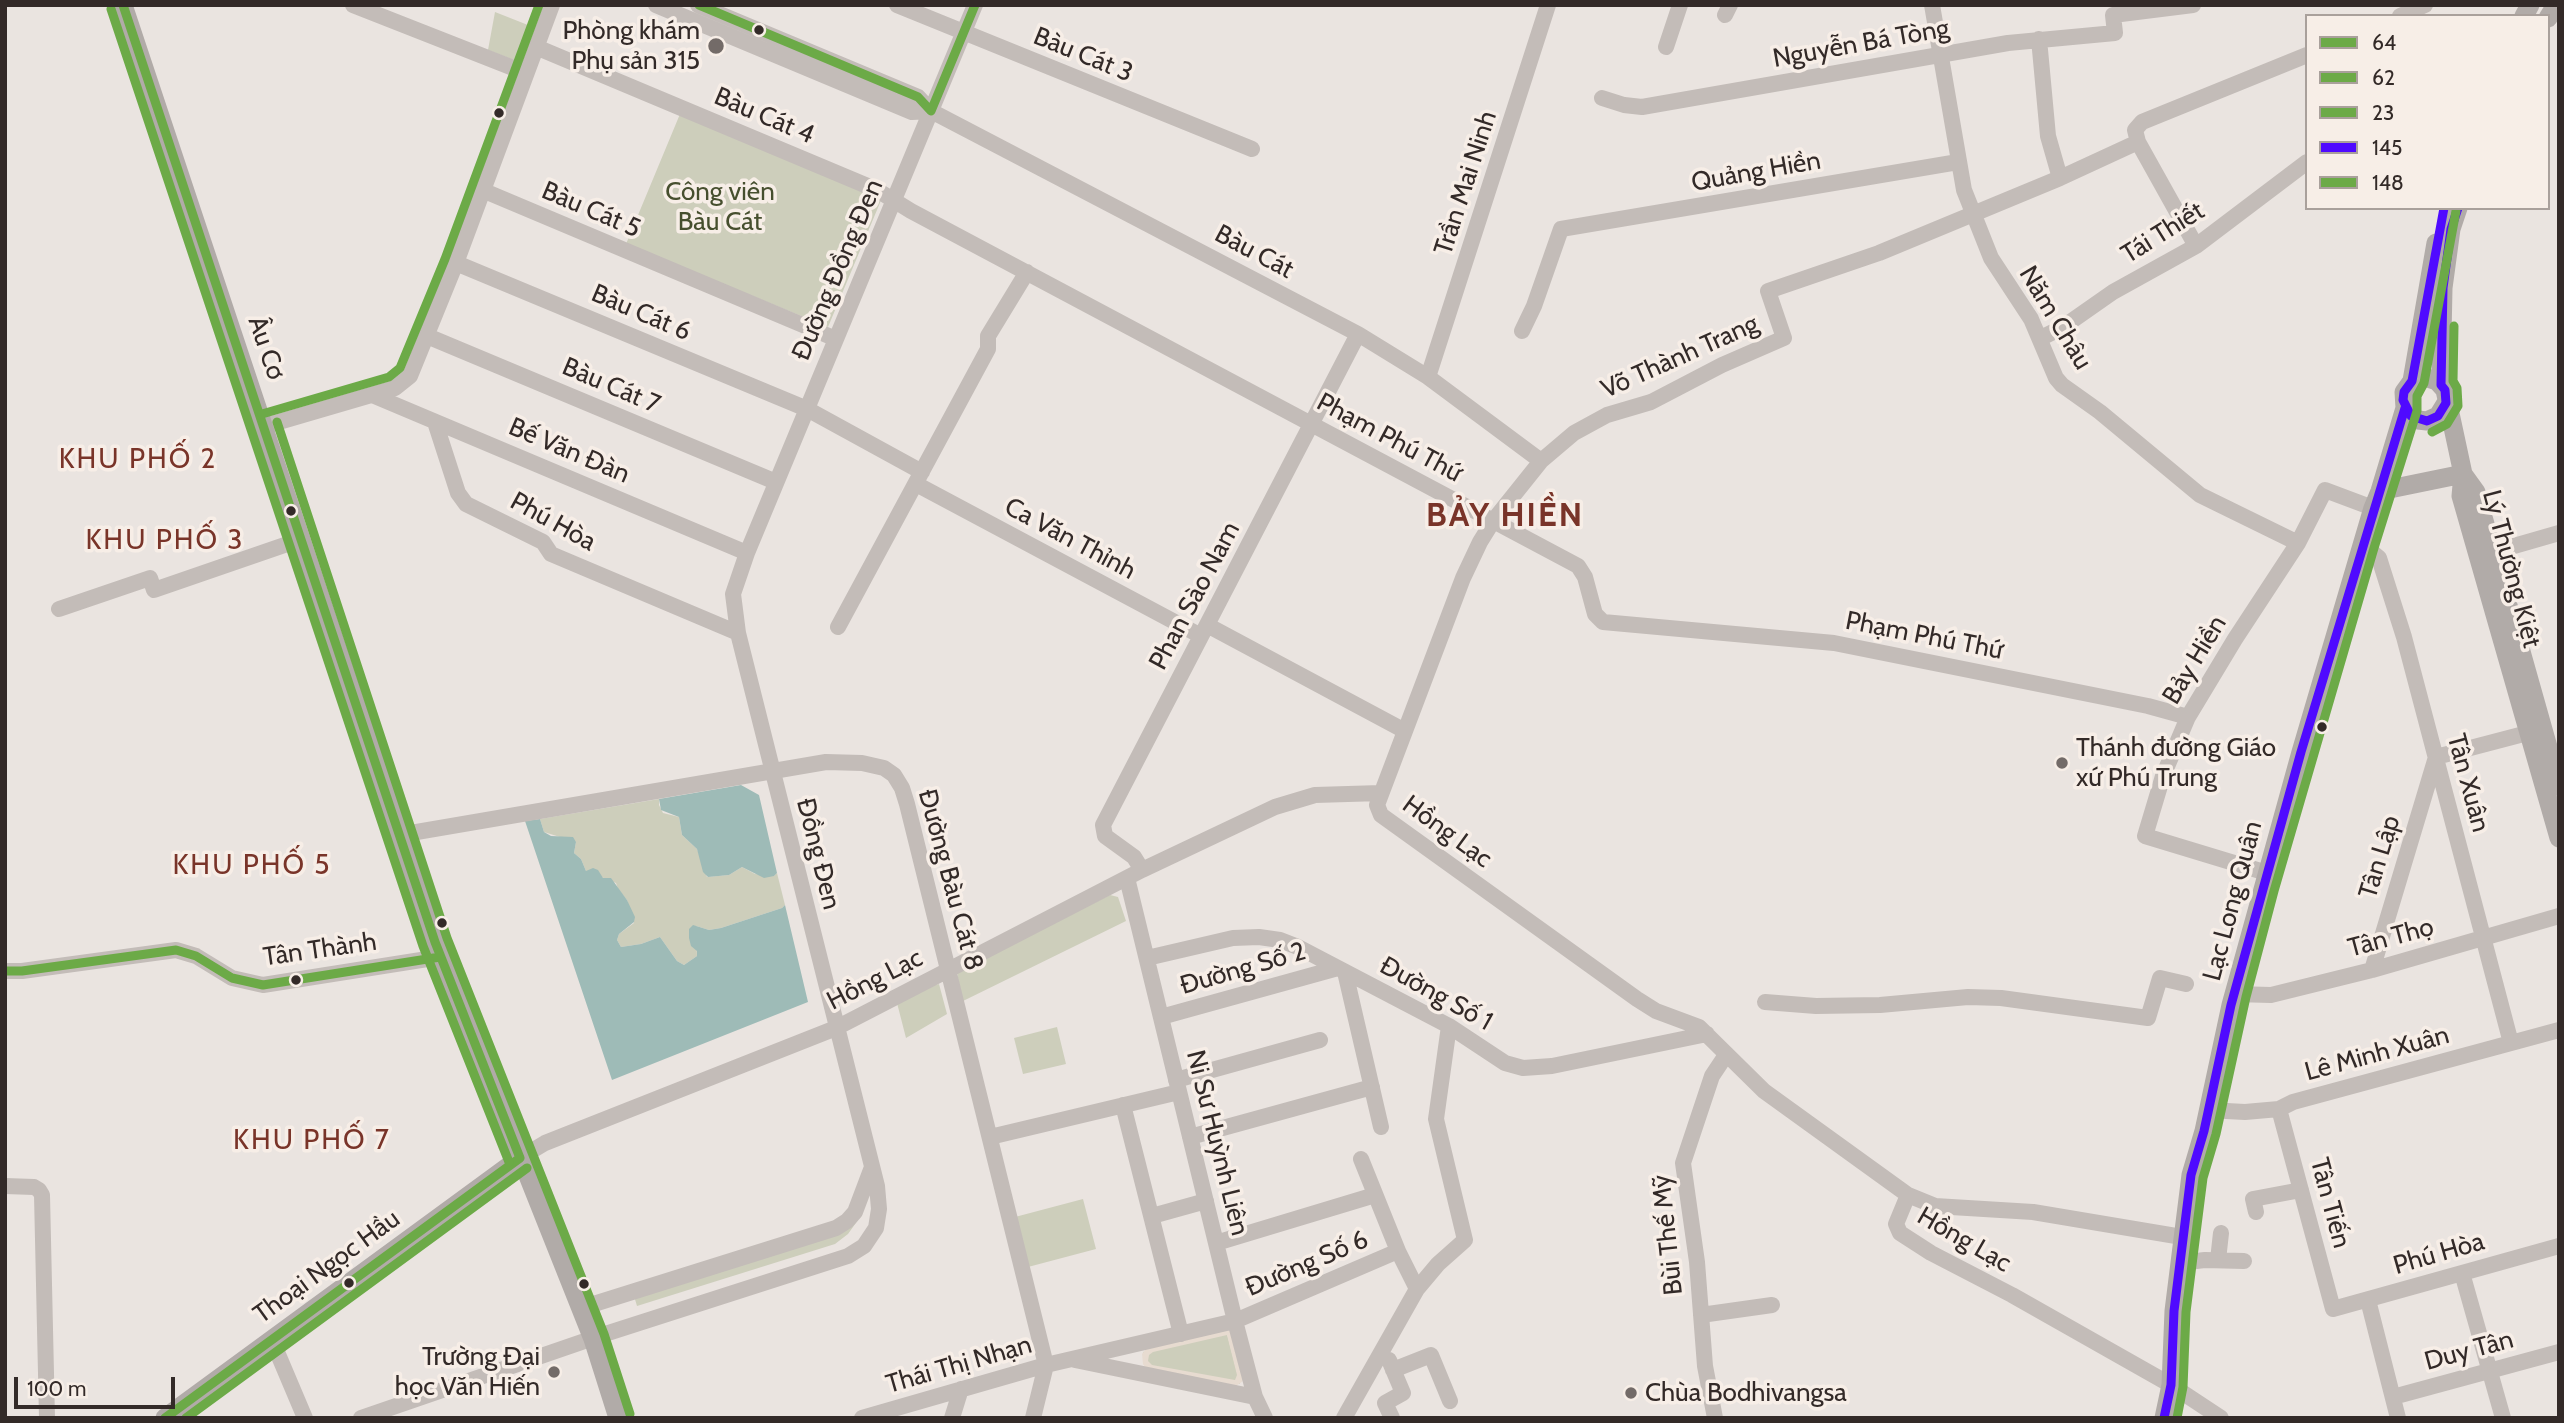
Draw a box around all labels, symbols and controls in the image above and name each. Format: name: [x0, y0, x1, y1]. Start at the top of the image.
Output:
street label: Nguyễn Bá Tòng: [1770, 13, 1952, 75]
legend: [2305, 14, 2550, 210]
place label: Phòng khám Phụ sản 315: [563, 15, 700, 76]
street label: Bàu Cát 3: [1029, 21, 1137, 89]
unlabelled marker: [752, 23, 766, 37]
text: 64: [2372, 30, 2396, 55]
marker: Phòng khám Phụ sản 315: [706, 36, 726, 56]
text: 62: [2372, 65, 2395, 90]
street label: Bàu Cát 4: [709, 81, 819, 151]
text: 23: [2372, 100, 2394, 125]
unlabelled marker: [492, 106, 506, 120]
street label: Trần Mai Ninh: [1428, 107, 1504, 259]
text: 145: [2372, 135, 2402, 160]
street label: Quảng Hiền: [1689, 145, 1823, 199]
text: 148: [2372, 170, 2404, 195]
street label: Bàu Cát 5: [537, 175, 645, 245]
street label: Đường Đồng Đen: [786, 175, 890, 365]
park label: Công viên Bàu Cát: [665, 176, 775, 238]
street label: Tái Thiết: [2116, 196, 2210, 270]
street label: Bàu Cát: [1209, 218, 1299, 286]
street label: Năm Châu: [2012, 261, 2098, 375]
street label: Bàu Cát 6: [587, 278, 695, 348]
street label: Võ Thành Trang: [1597, 308, 1763, 406]
street label: Âu Cơ: [241, 312, 291, 384]
street label: Bàu Cát 7: [557, 351, 665, 421]
street label: Phạm Phú Thứ: [1311, 387, 1467, 489]
street label: Bế Văn Đàn: [504, 412, 634, 490]
district label: KHU PHỐ 2: [60, 443, 216, 477]
street label: Phú Hòa: [505, 486, 601, 558]
street label: Lý Thường Kiệt: [2475, 487, 2547, 651]
street label: Ca Văn Thỉnh: [999, 491, 1141, 587]
district label: BẢY HIỀN: [1427, 496, 1583, 536]
unlabelled marker: [284, 504, 298, 518]
street label: Phan Sào Nam: [1143, 517, 1247, 675]
district label: KHU PHỐ 3: [87, 524, 243, 558]
street label: Phạm Phú Thứ: [1843, 605, 2005, 667]
street label: Bảy Hiền: [2156, 610, 2234, 710]
unlabelled marker: [2315, 720, 2329, 734]
street label: Tân Xuân: [2440, 730, 2496, 836]
place label: Thánh đường Giáo xứ Phú Trung: [2076, 732, 2276, 794]
marker: Thánh đường Giáo xứ Phú Trung: [2054, 755, 2070, 771]
street label: Đường Bàu Cát 8: [911, 786, 989, 974]
street label: Hồng Lạc: [1396, 789, 1498, 875]
street label: Đồng Đen: [789, 795, 847, 913]
street label: Tân Lập: [2353, 812, 2407, 902]
street label: Lạc Long Quân: [2197, 818, 2269, 984]
district label: KHU PHỐ 5: [174, 849, 330, 883]
street label: Tân Thọ: [2345, 912, 2437, 964]
unlabelled marker: [435, 916, 449, 930]
street label: Tân Thành: [261, 927, 379, 973]
street label: Đường Số 2: [1177, 936, 1309, 1002]
street label: Hồng Lạc: [822, 943, 928, 1017]
street label: Đường Số 1: [1374, 950, 1498, 1038]
unlabelled marker: [289, 973, 303, 987]
street label: Lê Minh Xuân: [2301, 1020, 2453, 1088]
street label: Ni Sư Huỳnh Liên: [1179, 1047, 1255, 1239]
district label: KHU PHỐ 7: [234, 1124, 390, 1158]
street label: Tân Tiến: [2303, 1154, 2357, 1252]
street label: Bùi Thế Mỹ: [1646, 1173, 1690, 1297]
street label: Hồng Lạc: [1912, 1201, 2016, 1279]
street label: Thoại Ngọc Hầu: [248, 1204, 406, 1330]
street label: Đường Số 6: [1241, 1224, 1373, 1304]
street label: Phú Hòa: [2390, 1226, 2488, 1282]
unlabelled marker: [342, 1276, 356, 1290]
unlabelled marker: [577, 1277, 591, 1291]
street label: Duy Tân: [2421, 1324, 2517, 1378]
street label: Thái Thị Nhạn: [883, 1329, 1035, 1401]
place label: Trường Đại học Văn Hiến: [395, 1341, 540, 1402]
scale bar: [18, 1364, 178, 1408]
marker: Trường Đại học Văn Hiến: [546, 1364, 562, 1380]
text: 100 m: [27, 1376, 86, 1401]
place label: Chùa Bodhivangsa: [1645, 1377, 1847, 1409]
marker: Chùa Bodhivangsa: [1623, 1385, 1639, 1401]

